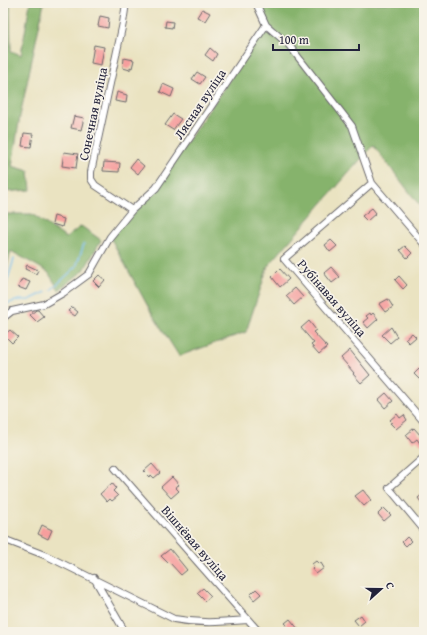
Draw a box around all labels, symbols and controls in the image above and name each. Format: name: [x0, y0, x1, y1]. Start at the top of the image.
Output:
scale bar: [273, 26, 359, 52]
text: 100 m: [279, 31, 309, 48]
street label: Лясная вуліца: [169, 64, 231, 143]
street label: Сонечная вуліца: [74, 65, 112, 162]
street label: Рубінавая вуліца: [293, 255, 372, 341]
street label: Вішнёвая вуліца: [157, 501, 233, 585]
north arrow: [361, 569, 401, 609]
text: С: [382, 580, 399, 591]

